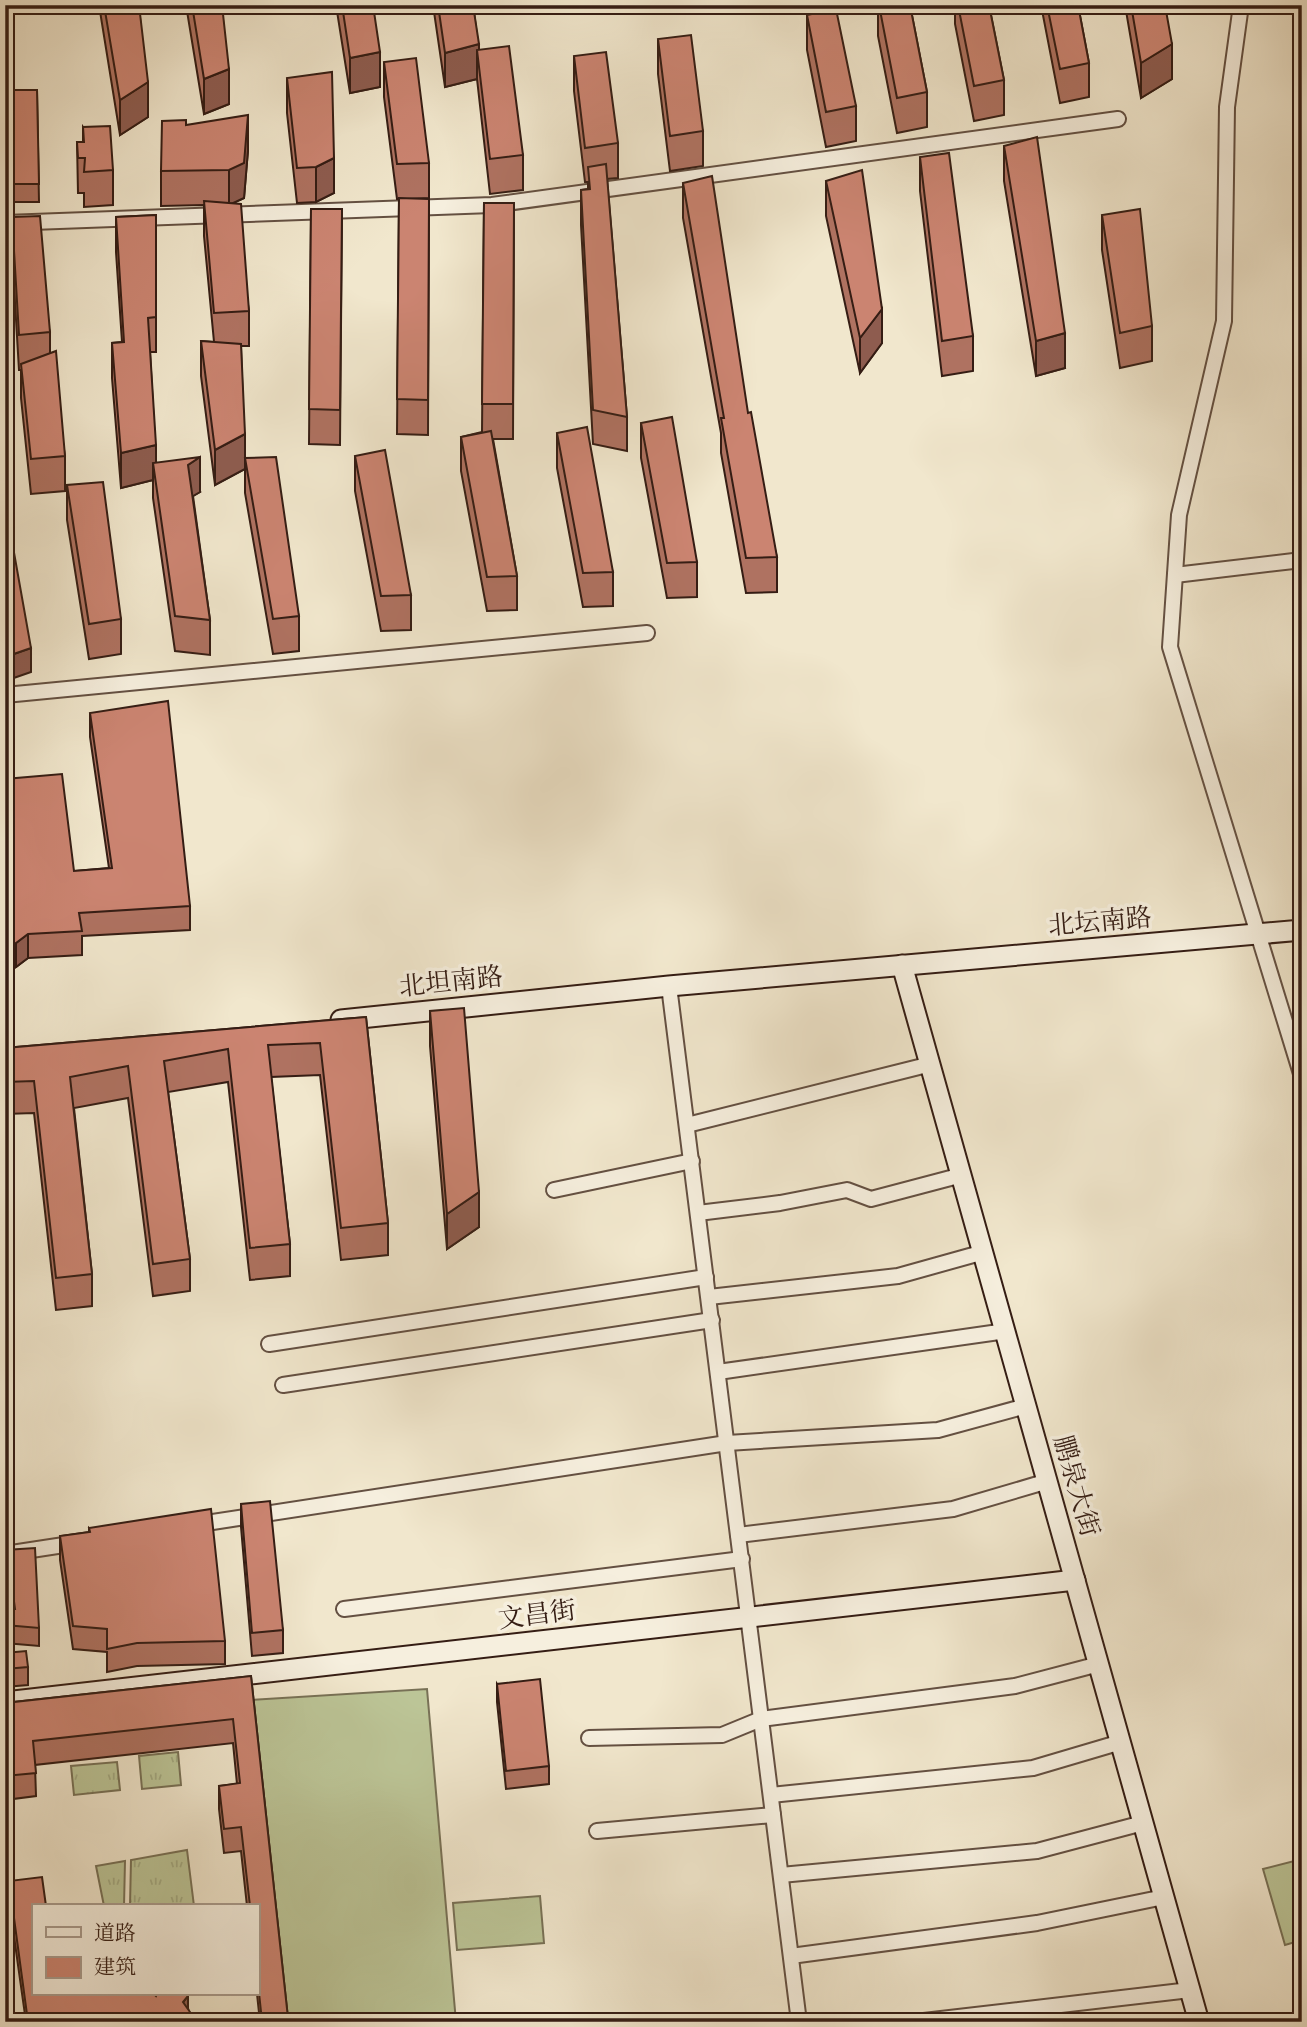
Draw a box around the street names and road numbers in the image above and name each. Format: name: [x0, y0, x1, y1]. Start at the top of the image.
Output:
street label: 北坛南路: [1047, 902, 1153, 942]
street label: 北坦南路: [398, 961, 504, 1003]
street label: 鹏泉大街: [1046, 1432, 1106, 1540]
street label: 文昌街: [496, 1594, 578, 1636]

